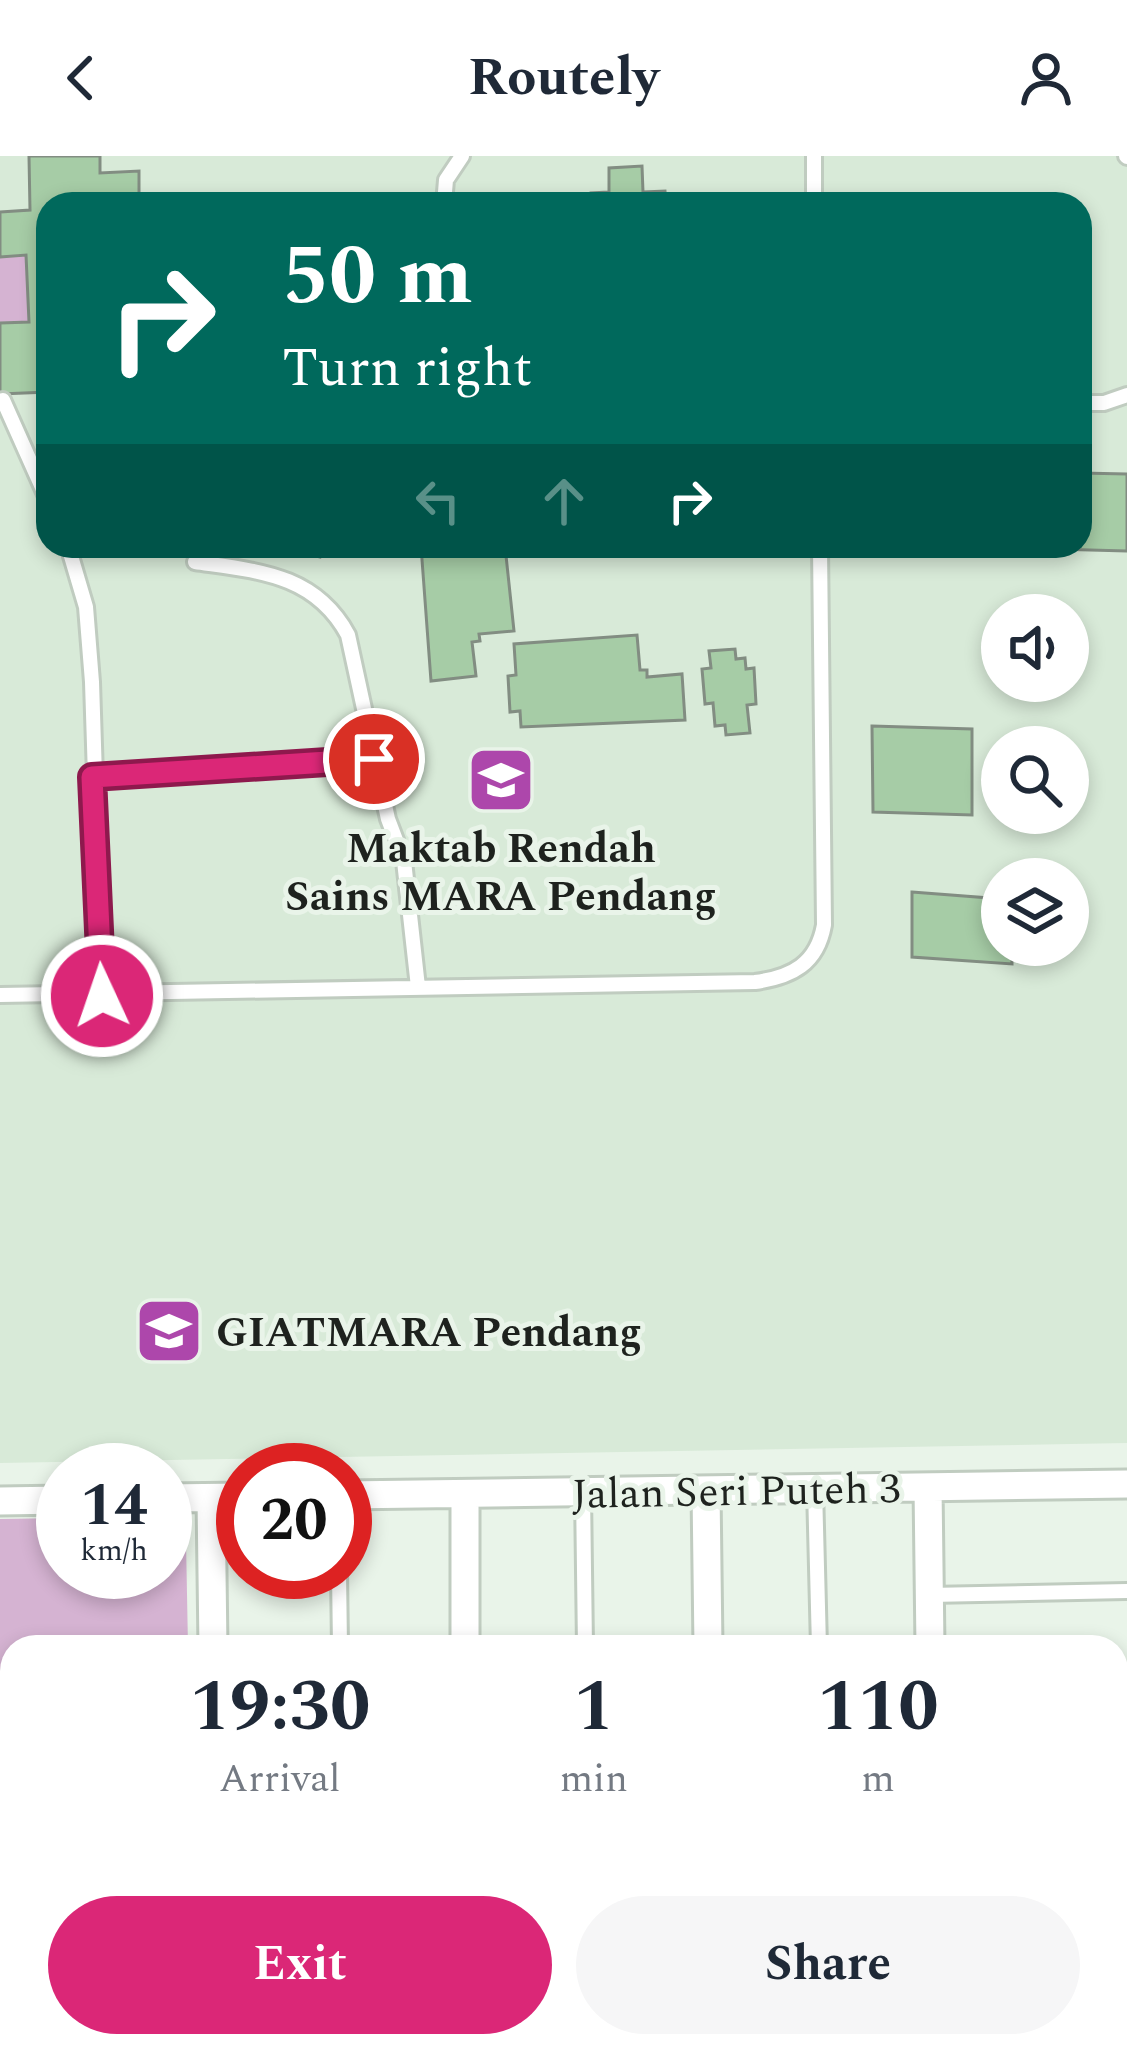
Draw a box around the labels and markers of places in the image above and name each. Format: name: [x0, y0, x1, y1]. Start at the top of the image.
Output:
pin: [323, 708, 425, 810]
school or university icon: Maktab Rendah Sains MARA Pendang: [466, 745, 536, 815]
place label: Maktab Rendah Sains MARA Pendang: [285, 818, 717, 929]
school or university icon: GIATMARA Pendang: [134, 1296, 204, 1366]
place label: GIATMARA Pendang: [216, 1302, 642, 1365]

